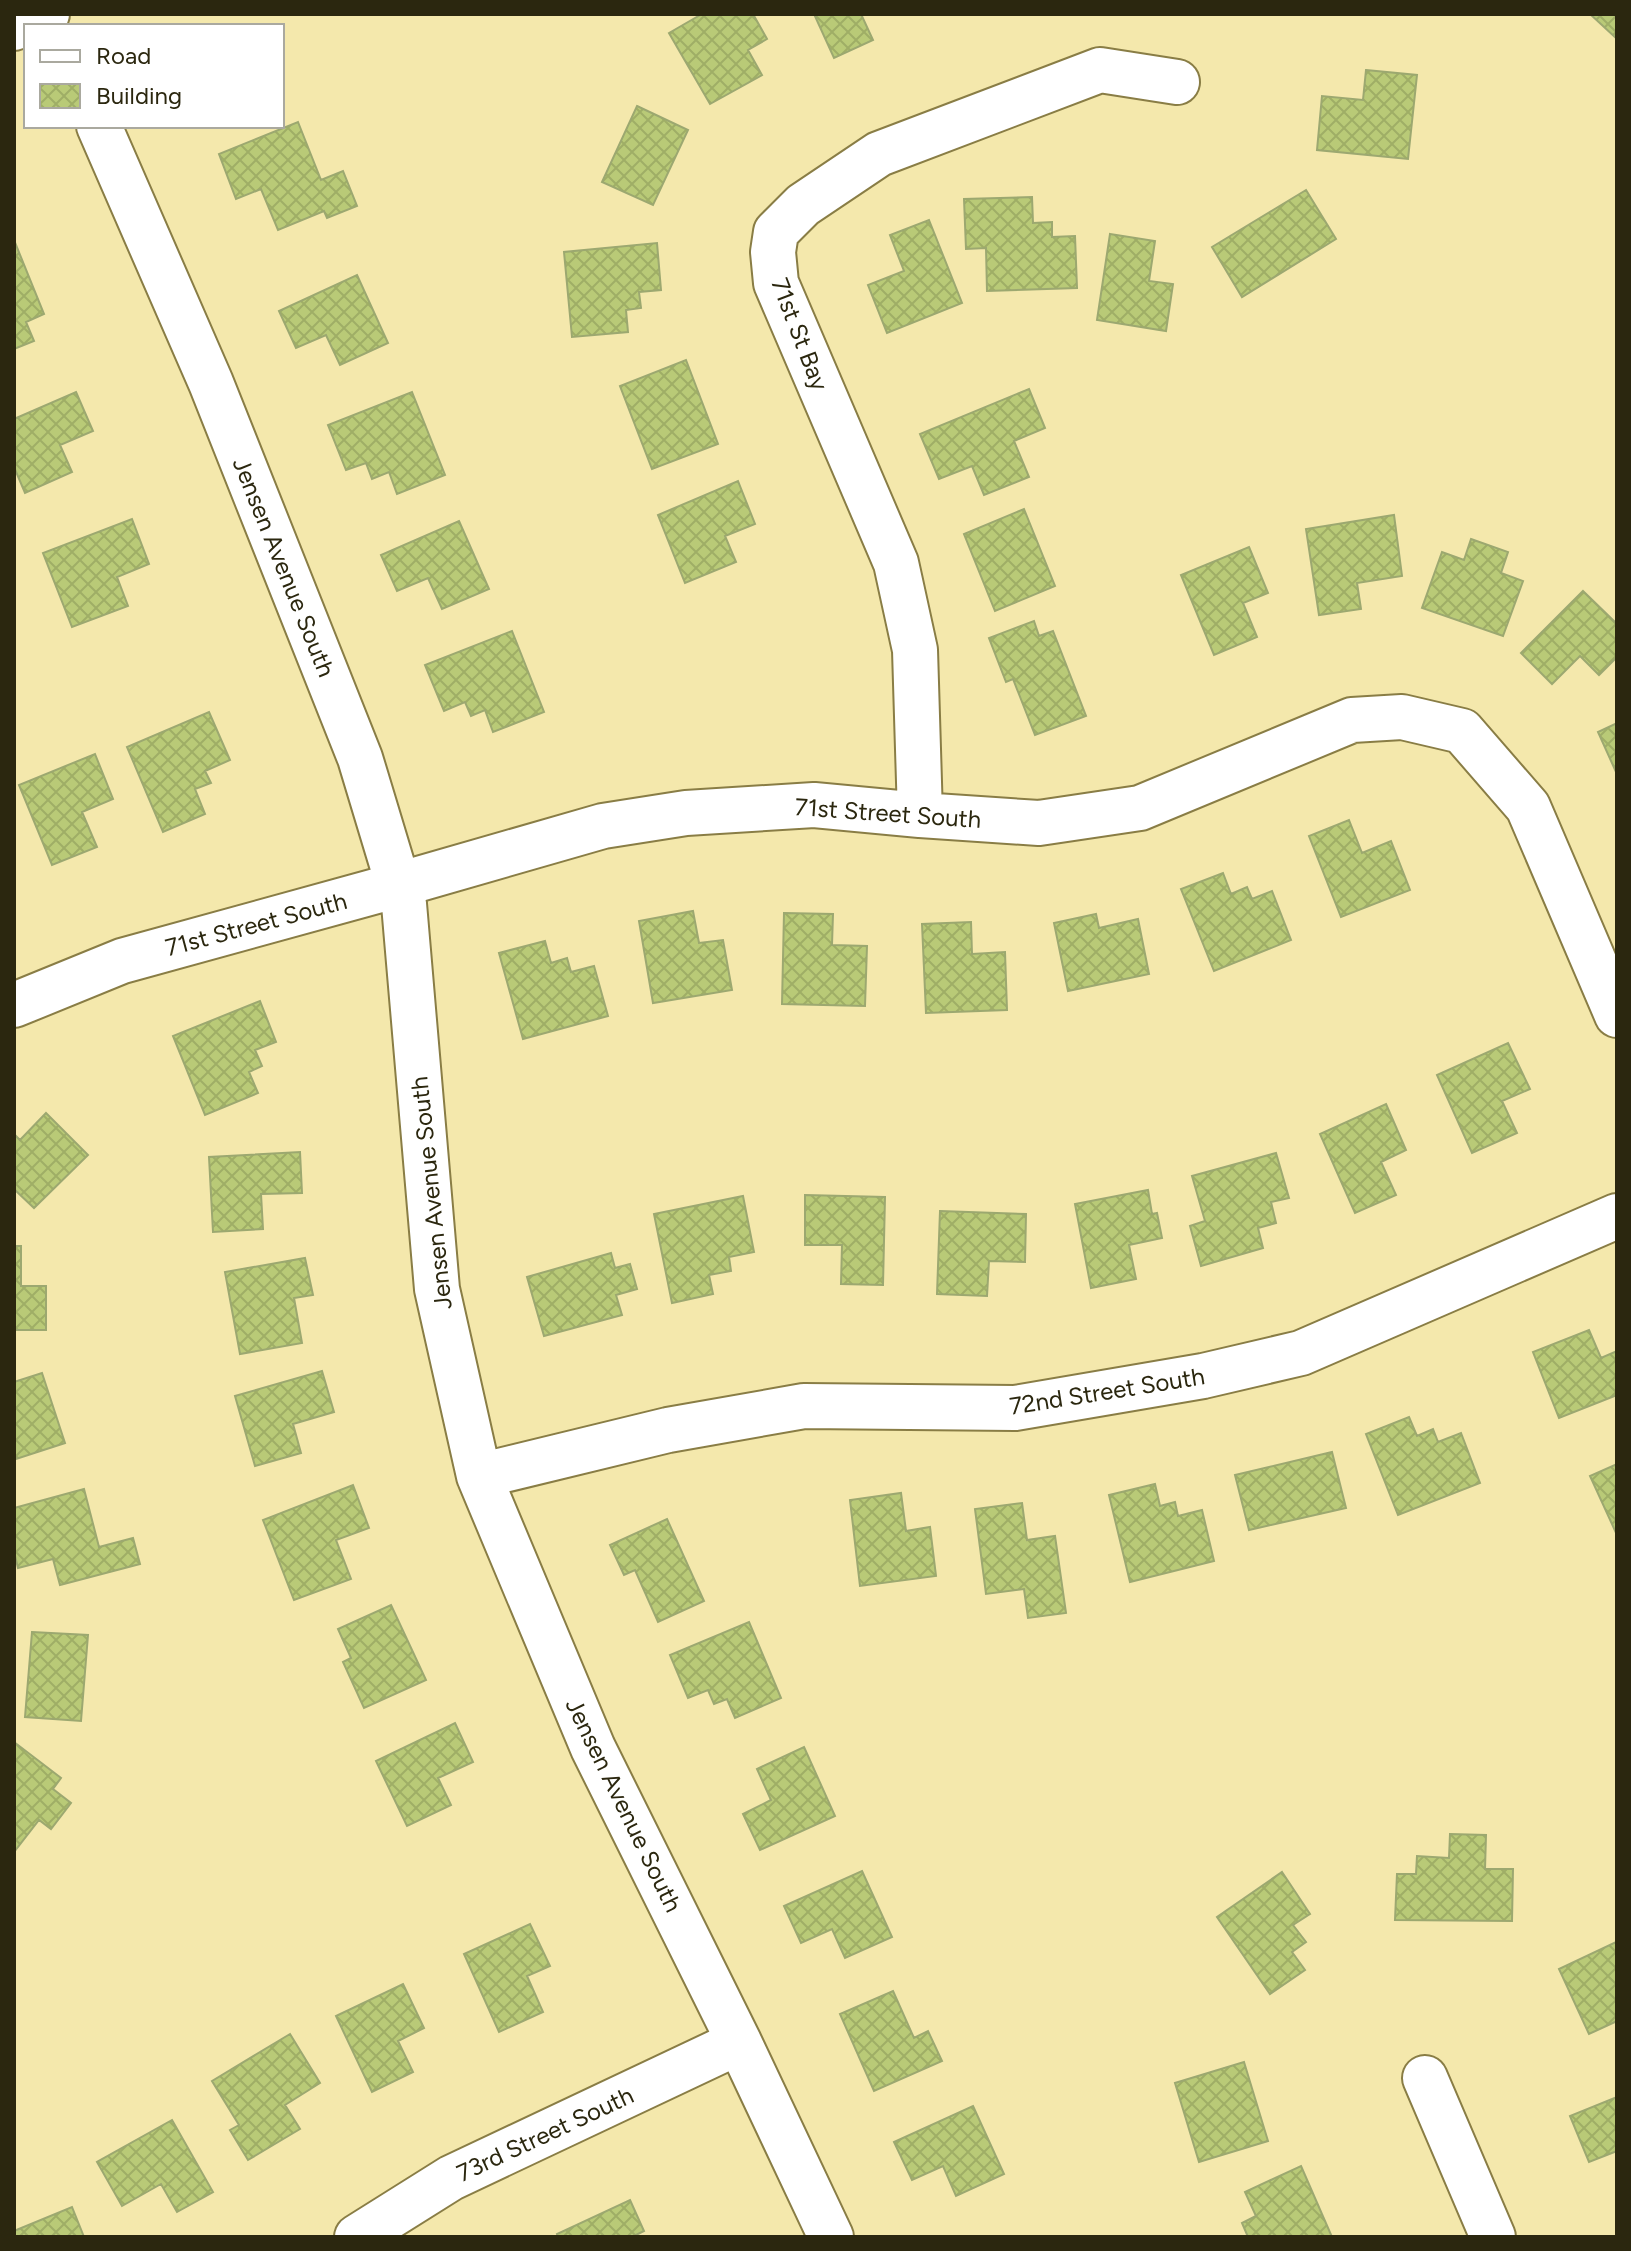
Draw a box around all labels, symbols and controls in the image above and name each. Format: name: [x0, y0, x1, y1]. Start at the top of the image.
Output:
legend: [24, 24, 284, 128]
text: Road: [96, 41, 151, 70]
text: Building: [96, 81, 182, 110]
street label: 71st St Bay: [765, 274, 835, 395]
street label: Jensen Avenue South: [227, 453, 341, 681]
street label: 71st Street South: [794, 792, 982, 834]
street label: 71st Street South: [162, 886, 350, 962]
street label: Jensen Avenue South: [404, 1075, 458, 1311]
street label: 72nd Street South: [1007, 1361, 1207, 1421]
street label: Jensen Avenue South: [560, 1693, 688, 1917]
street label: 73rd Street South: [452, 2080, 638, 2188]

